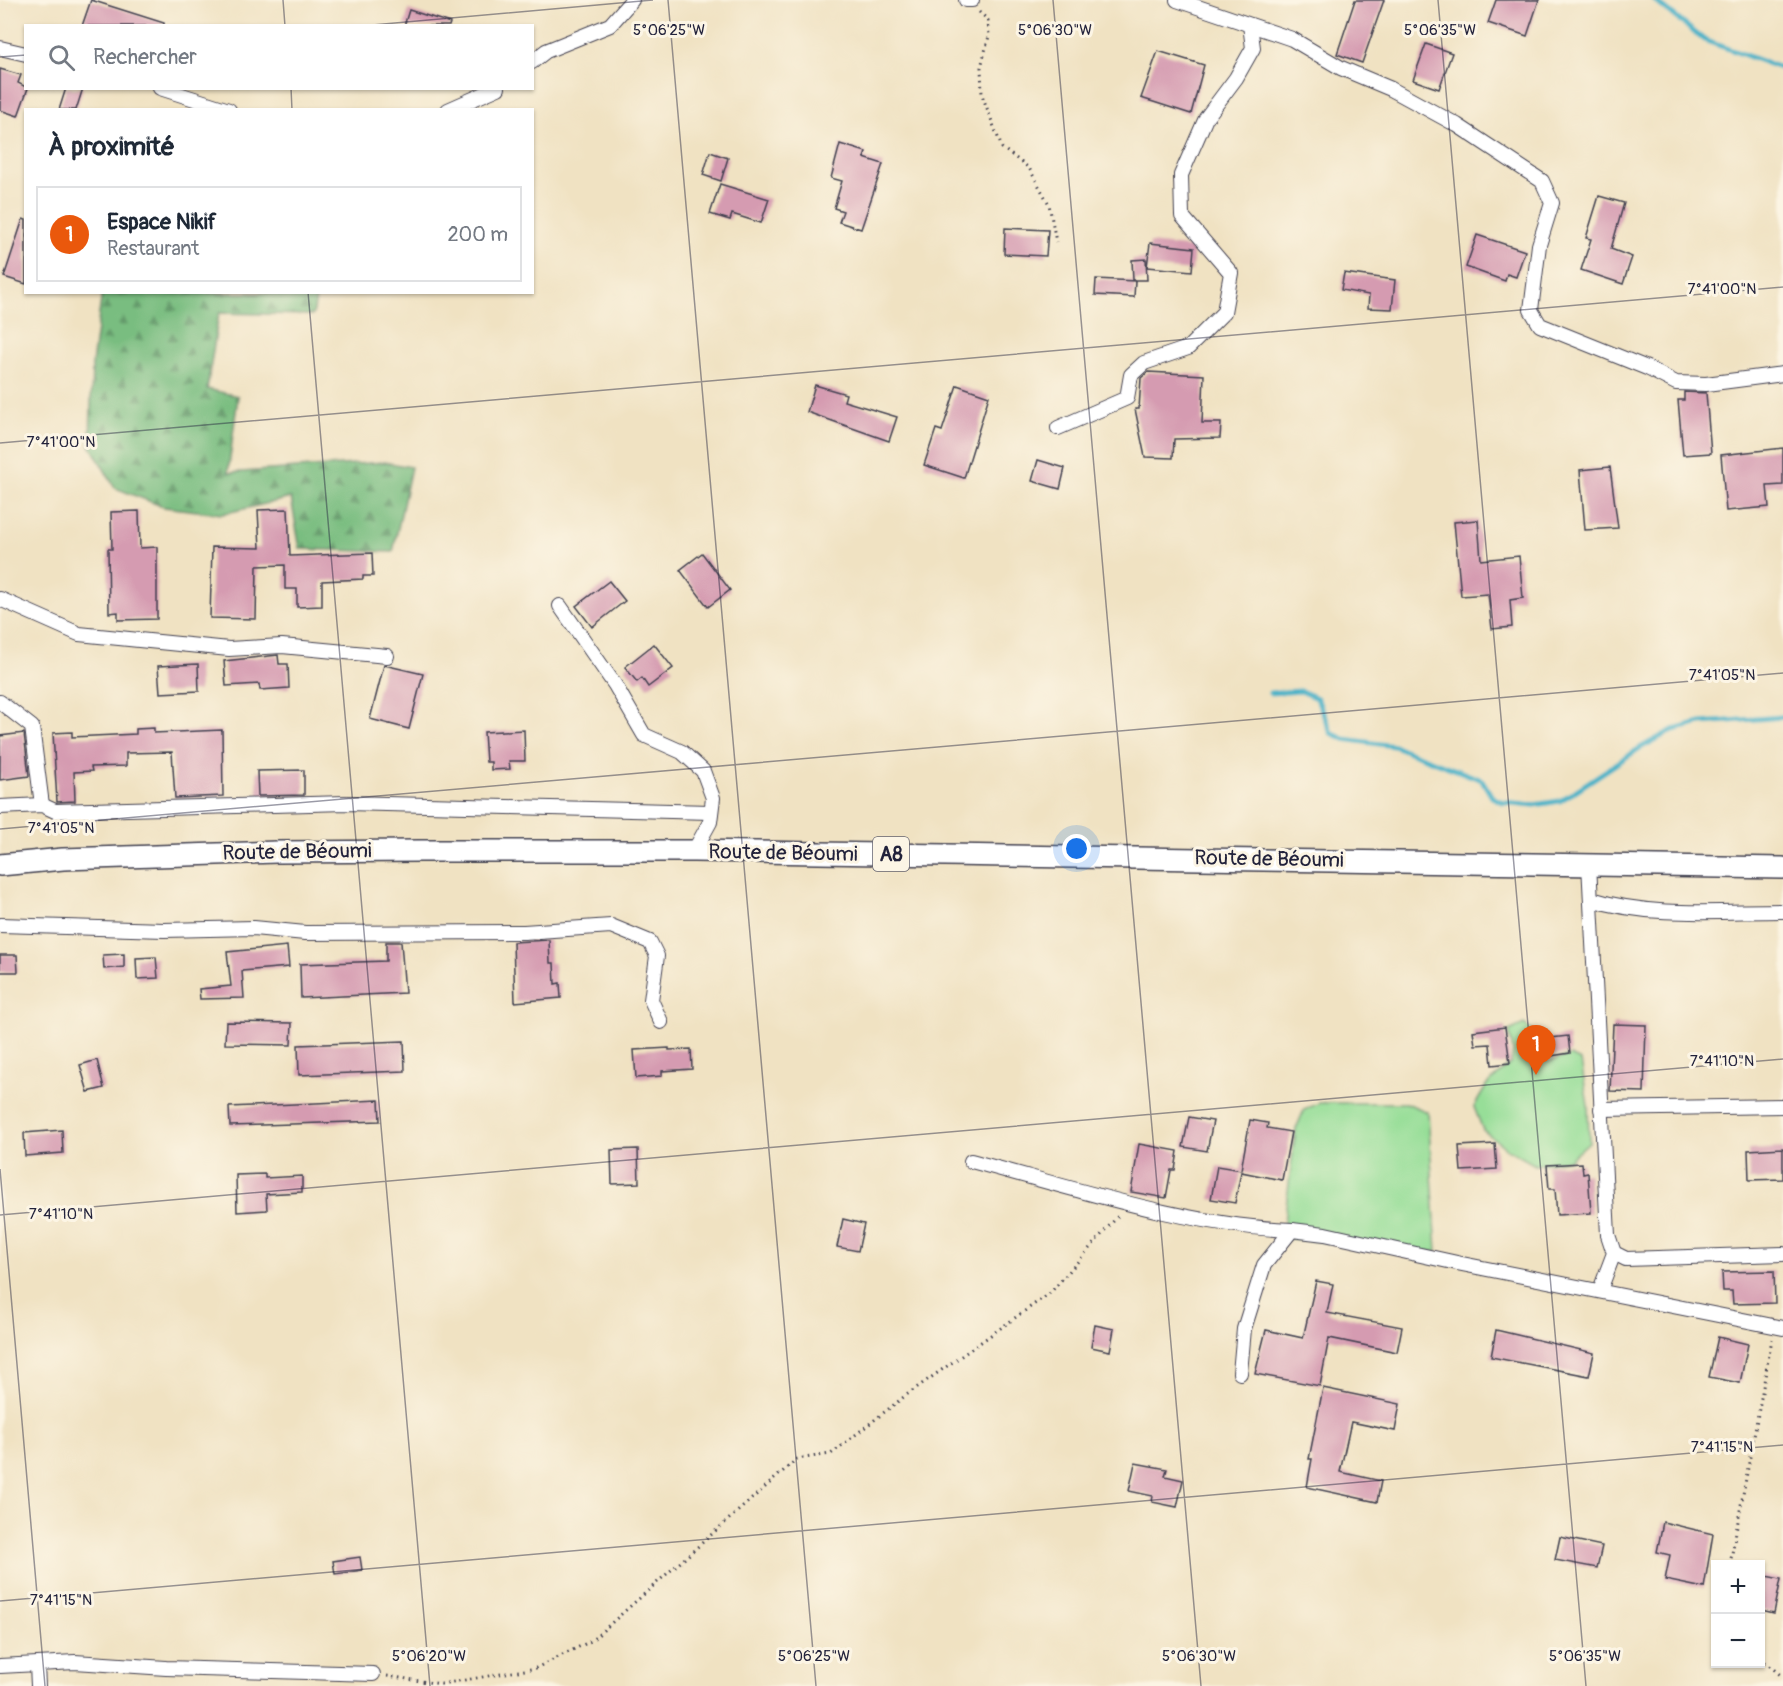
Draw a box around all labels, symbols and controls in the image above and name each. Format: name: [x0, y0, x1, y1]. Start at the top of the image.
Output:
text: 5°06'25"W: [633, 21, 705, 40]
text: 5°06'30"W: [1018, 21, 1092, 40]
text: 5°06'35"W: [1404, 21, 1476, 40]
search box: [24, 24, 534, 90]
icon: search: [45, 41, 78, 74]
text: Rechercher: [93, 43, 197, 71]
text: À proximité: [48, 131, 175, 163]
text: Espace Nikif: [107, 208, 217, 236]
text: 1: [66, 222, 73, 247]
text: 200 m: [447, 222, 508, 247]
text: Restaurant: [107, 236, 199, 261]
text: 7°41'00"N: [1688, 280, 1756, 299]
text: 7°41'00"N: [27, 433, 95, 452]
text: 7°41'05"N: [1689, 666, 1755, 685]
text: 7°41'05"N: [28, 819, 94, 838]
your location: [1062, 834, 1091, 863]
street label: Route de Béoumi: [222, 837, 372, 867]
road number: A8: [873, 837, 909, 871]
street label: Route de Béoumi: [708, 838, 858, 868]
street label: Route de Béoumi: [1194, 844, 1344, 874]
pin: 1: [1516, 1026, 1556, 1075]
text: 7°41'10"N: [1690, 1052, 1754, 1071]
text: 7°41'10"N: [29, 1205, 93, 1224]
text: 7°41'15"N: [1691, 1438, 1753, 1457]
map controls: [1711, 1560, 1765, 1668]
button: +: [1711, 1560, 1765, 1614]
text: 7°41'15"N: [30, 1591, 92, 1610]
button: −: [1711, 1614, 1765, 1668]
text: 5°06'20"W: [392, 1647, 466, 1666]
text: 5°06'25"W: [778, 1647, 850, 1666]
text: 5°06'30"W: [1162, 1647, 1236, 1666]
text: 5°06'35"W: [1549, 1647, 1621, 1666]

